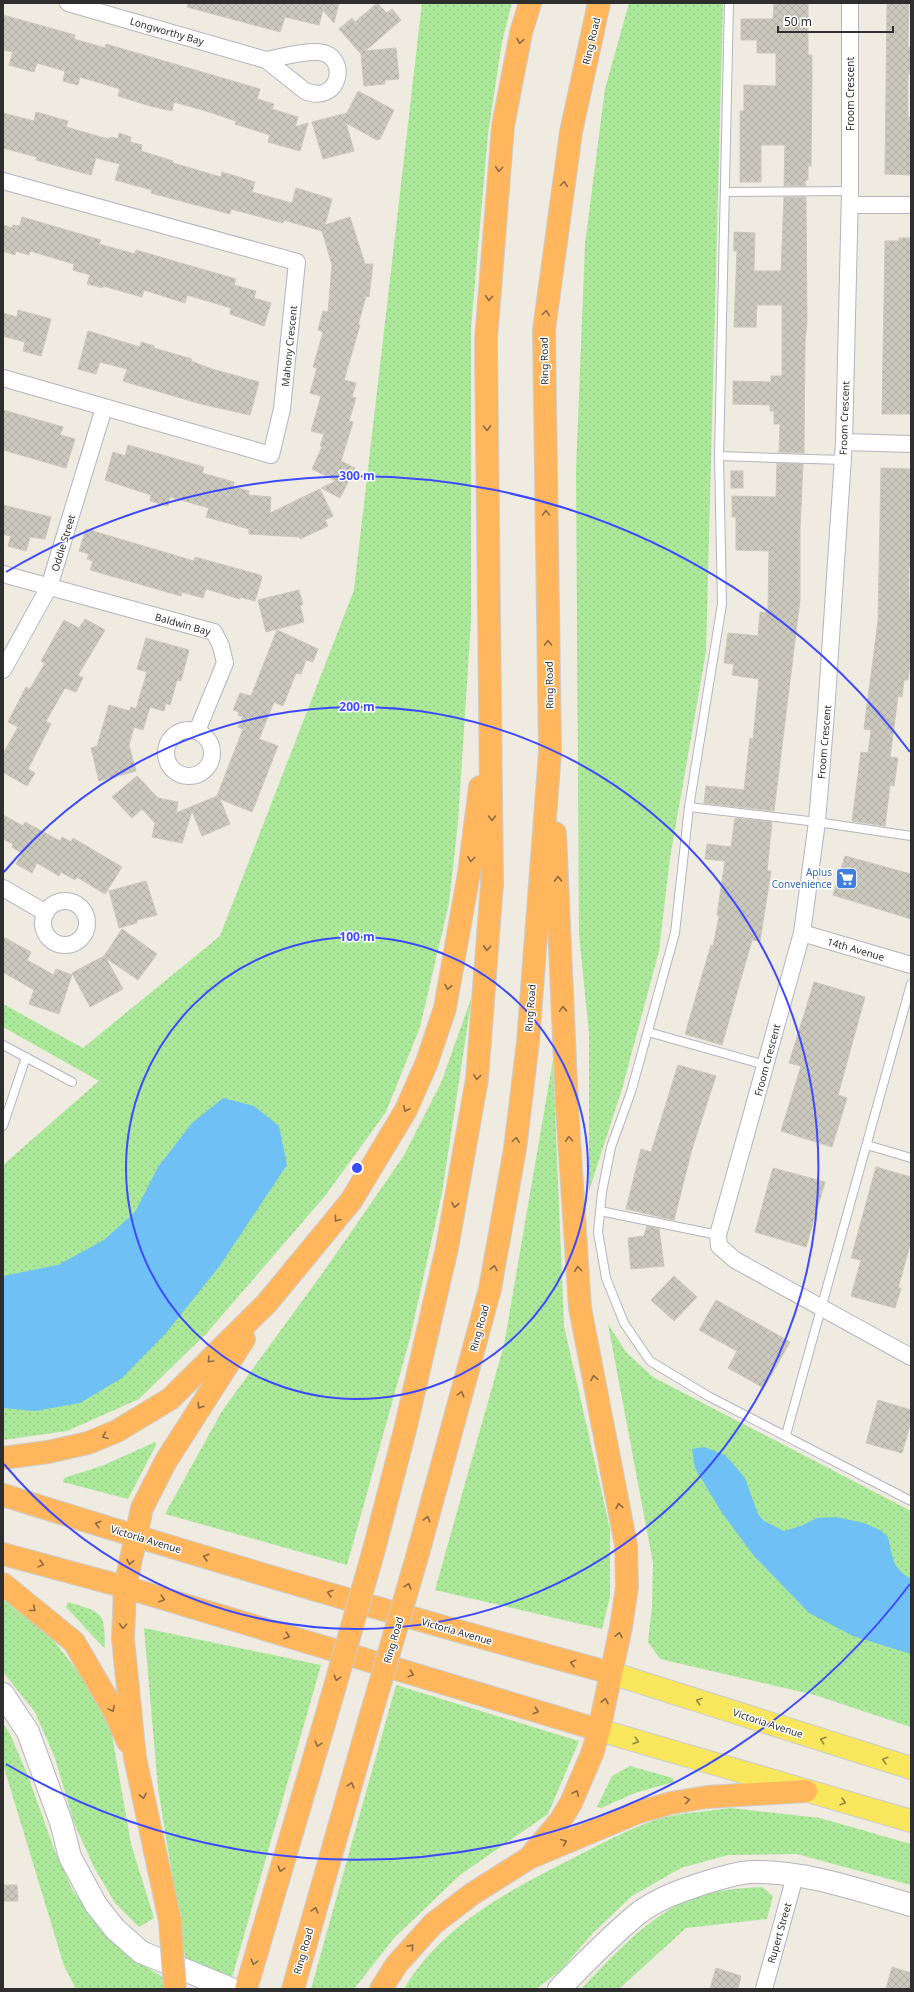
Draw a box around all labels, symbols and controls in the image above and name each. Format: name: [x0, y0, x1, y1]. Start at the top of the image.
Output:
scale bar: [778, 8, 893, 34]
text: 50 m: [784, 13, 812, 30]
street label: Longworthy Bay: [128, 14, 206, 48]
street label: Ring Road: [579, 16, 603, 66]
one-way arrow: [516, 37, 524, 44]
street label: Froom Crescent: [843, 57, 857, 131]
one-way arrow: [495, 166, 504, 172]
one-way arrow: [559, 181, 568, 187]
one-way arrow: [485, 295, 494, 301]
street label: Mahony Crescent: [278, 304, 300, 387]
one-way arrow: [541, 310, 550, 316]
street label: Ring Road: [537, 337, 551, 385]
street label: Froom Crescent: [836, 380, 852, 455]
one-way arrow: [483, 425, 491, 431]
text: 300 m: [339, 467, 375, 484]
one-way arrow: [542, 510, 550, 516]
street label: Oddie Street: [48, 512, 78, 573]
street label: Baldwin Bay: [154, 609, 213, 639]
one-way arrow: [544, 640, 552, 646]
street label: Ring Road: [542, 661, 556, 709]
text: 200 m: [339, 698, 375, 715]
street label: Froom Crescent: [814, 704, 834, 780]
one-way arrow: [488, 815, 496, 821]
one-way arrow: [467, 856, 476, 862]
place label: Aplus Convenience: [772, 865, 832, 891]
supermarket icon: Aplus Convenience: [834, 865, 860, 891]
one-way arrow: [553, 876, 562, 882]
text: 100 m: [339, 928, 375, 945]
street label: 14th Avenue: [826, 934, 887, 964]
one-way arrow: [483, 945, 492, 951]
one-way arrow: [445, 983, 453, 990]
street label: Ring Road: [521, 984, 539, 1032]
one-way arrow: [559, 1006, 567, 1012]
street label: Froom Crescent: [751, 1022, 783, 1098]
one-way arrow: [472, 1074, 481, 1080]
one-way arrow: [404, 1105, 411, 1112]
one-way arrow: [565, 1136, 574, 1142]
one-way arrow: [511, 1137, 520, 1143]
centre of rings: [350, 1161, 364, 1175]
one-way arrow: [451, 1202, 460, 1208]
one-way arrow: [334, 1214, 341, 1221]
one-way arrow: [489, 1265, 498, 1271]
one-way arrow: [573, 1266, 582, 1272]
street label: Ring Road: [466, 1303, 492, 1353]
one-way arrow: [207, 1355, 214, 1363]
one-way arrow: [590, 1375, 599, 1381]
one-way arrow: [456, 1390, 465, 1397]
one-way arrow: [197, 1402, 205, 1409]
one-way arrow: [102, 1431, 109, 1439]
one-way arrow: [615, 1503, 624, 1509]
one-way arrow: [422, 1516, 431, 1523]
one-way arrow: [94, 1520, 101, 1529]
street label: Victoria Avenue: [109, 1522, 183, 1556]
one-way arrow: [202, 1553, 209, 1562]
one-way arrow: [126, 1559, 135, 1565]
one-way arrow: [37, 1560, 44, 1568]
one-way arrow: [403, 1583, 412, 1590]
one-way arrow: [327, 1589, 334, 1598]
one-way arrow: [159, 1594, 166, 1603]
one-way arrow: [29, 1604, 36, 1611]
street label: Victoria Avenue: [420, 1614, 494, 1648]
street label: Ring Road: [380, 1615, 406, 1665]
one-way arrow: [119, 1623, 128, 1629]
one-way arrow: [283, 1631, 290, 1640]
one-way arrow: [615, 1632, 623, 1638]
one-way arrow: [570, 1659, 577, 1667]
one-way arrow: [408, 1669, 415, 1678]
one-way arrow: [333, 1674, 342, 1681]
one-way arrow: [695, 1697, 702, 1706]
one-way arrow: [600, 1698, 608, 1704]
one-way arrow: [108, 1705, 115, 1712]
street label: Victoria Avenue: [731, 1705, 805, 1741]
one-way arrow: [532, 1706, 539, 1715]
one-way arrow: [632, 1736, 639, 1745]
one-way arrow: [819, 1737, 826, 1745]
one-way arrow: [314, 1741, 323, 1748]
one-way arrow: [882, 1756, 889, 1765]
one-way arrow: [346, 1782, 355, 1789]
one-way arrow: [571, 1789, 579, 1797]
one-way arrow: [139, 1793, 147, 1800]
one-way arrow: [684, 1797, 690, 1805]
one-way arrow: [840, 1797, 846, 1805]
one-way arrow: [561, 1839, 568, 1847]
one-way arrow: [277, 1865, 286, 1872]
street label: Rupert Street: [764, 1901, 794, 1965]
one-way arrow: [310, 1906, 319, 1913]
street label: Ring Road: [290, 1926, 316, 1976]
one-way arrow: [407, 1944, 414, 1952]
one-way arrow: [250, 1958, 259, 1965]

